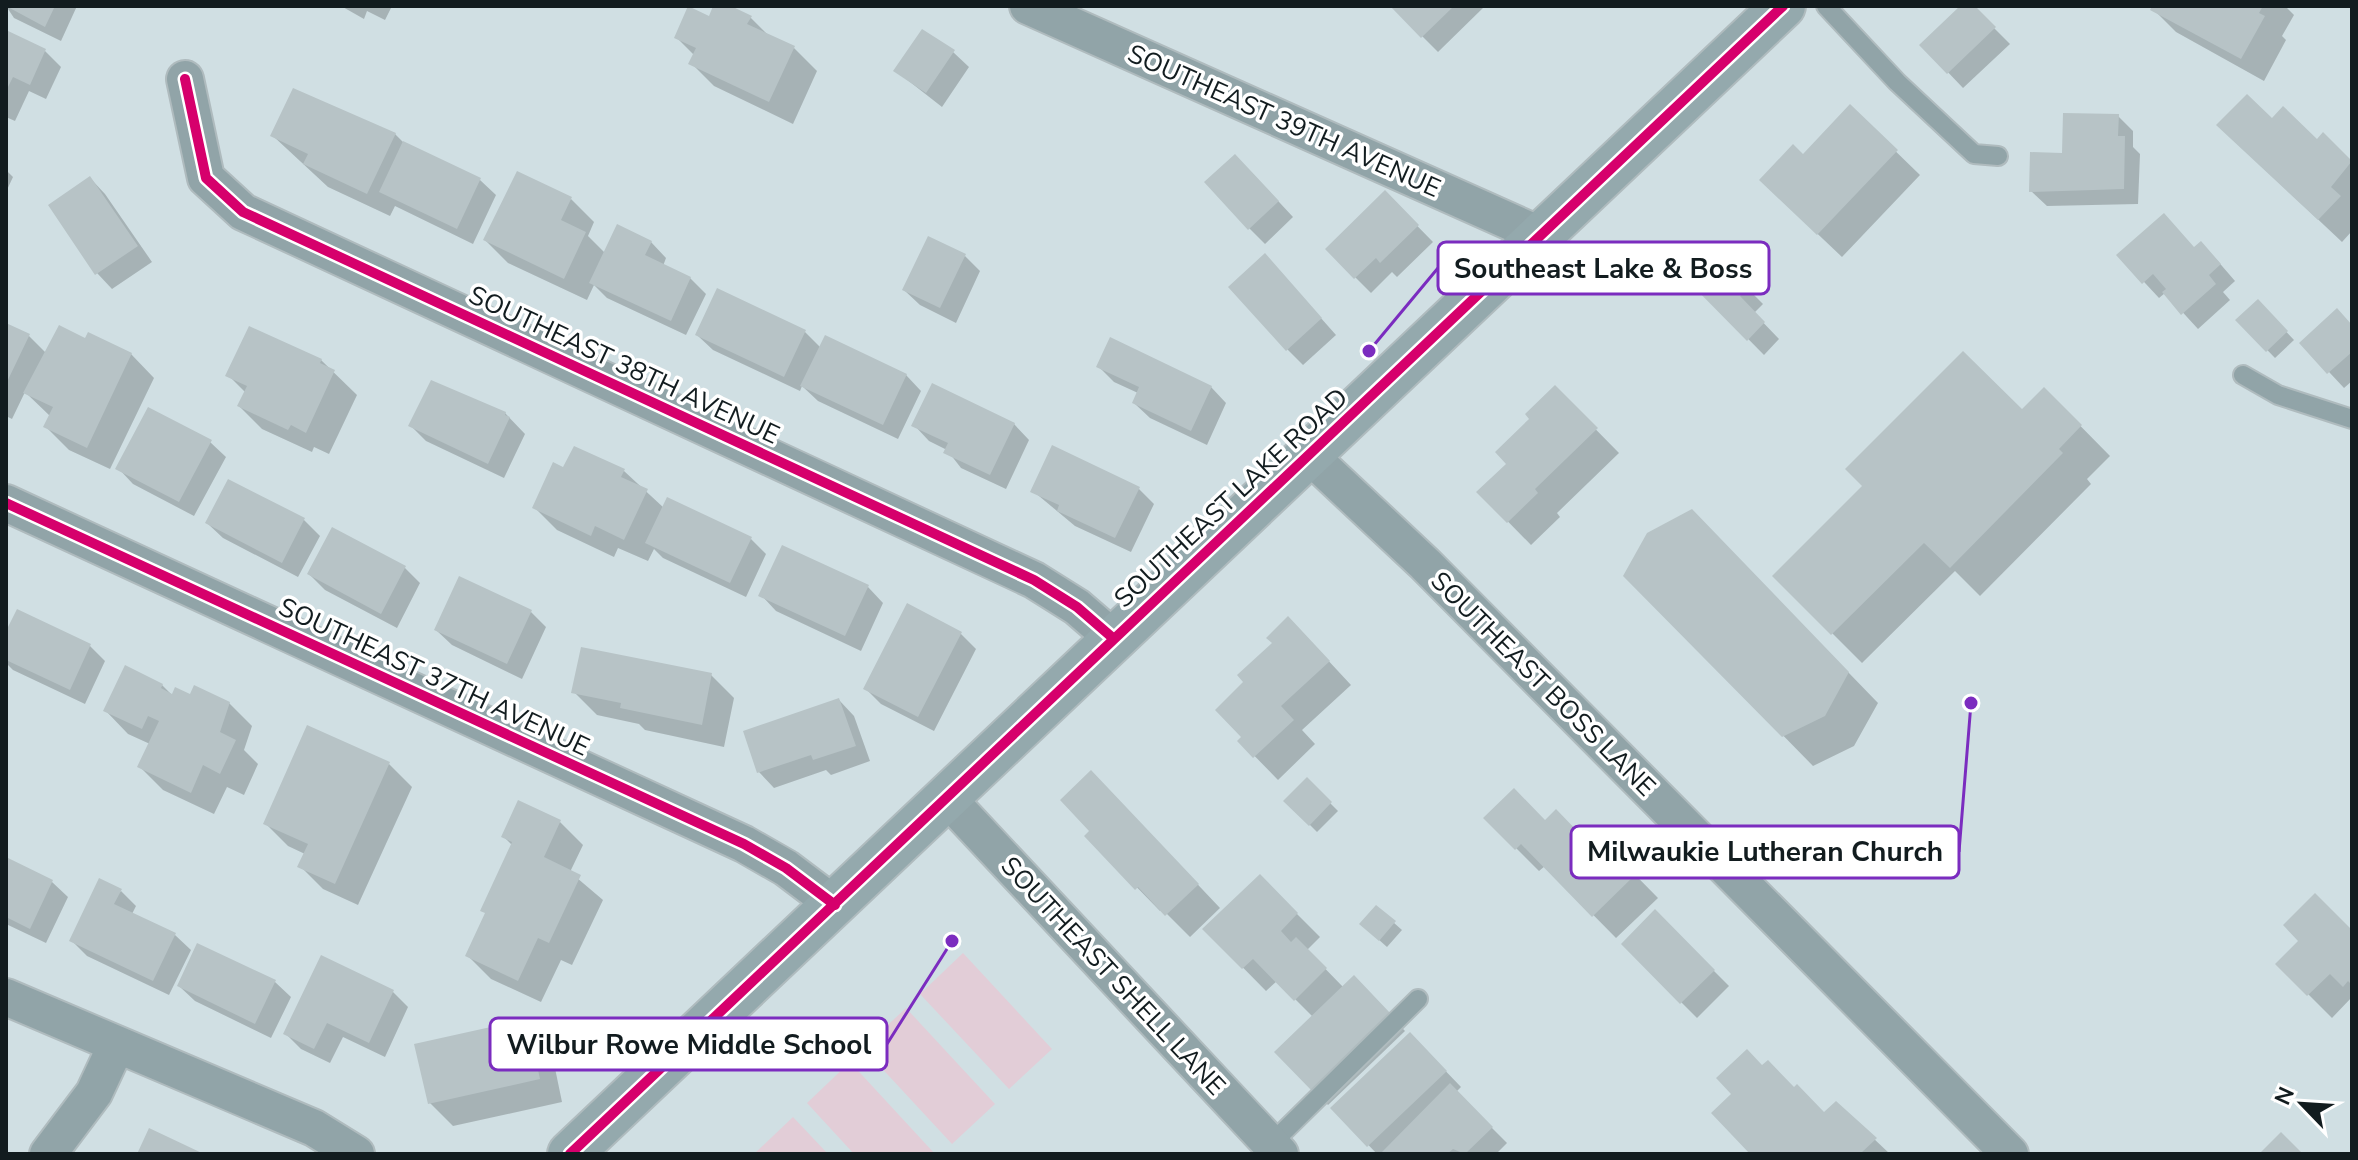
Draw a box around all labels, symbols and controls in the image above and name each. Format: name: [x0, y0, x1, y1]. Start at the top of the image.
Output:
street label: SOUTHEAST 39TH AVENUE: [1122, 36, 1446, 206]
callout: Southeast Lake & Boss: [1438, 242, 1769, 294]
text: Southeast Lake & Boss: [1454, 250, 1752, 288]
street label: SOUTHEAST 38TH AVENUE: [463, 277, 785, 453]
street label: SOUTHEAST LAKE ROAD: [1107, 380, 1355, 616]
street label: SOUTHEAST BOSS LANE: [1423, 564, 1663, 804]
street label: SOUTHEAST 37TH AVENUE: [273, 589, 595, 765]
callout: Milwaukie Lutheran Church: [1571, 826, 1959, 878]
text: Milwaukie Lutheran Church: [1587, 833, 1943, 871]
street label: SOUTHEAST SHELL LANE: [993, 849, 1233, 1103]
callout: Wilbur Rowe Middle School: [490, 1018, 887, 1070]
text: Wilbur Rowe Middle School: [507, 1026, 871, 1064]
north arrow: [2262, 1064, 2342, 1144]
text: N: [2268, 1082, 2302, 1110]

